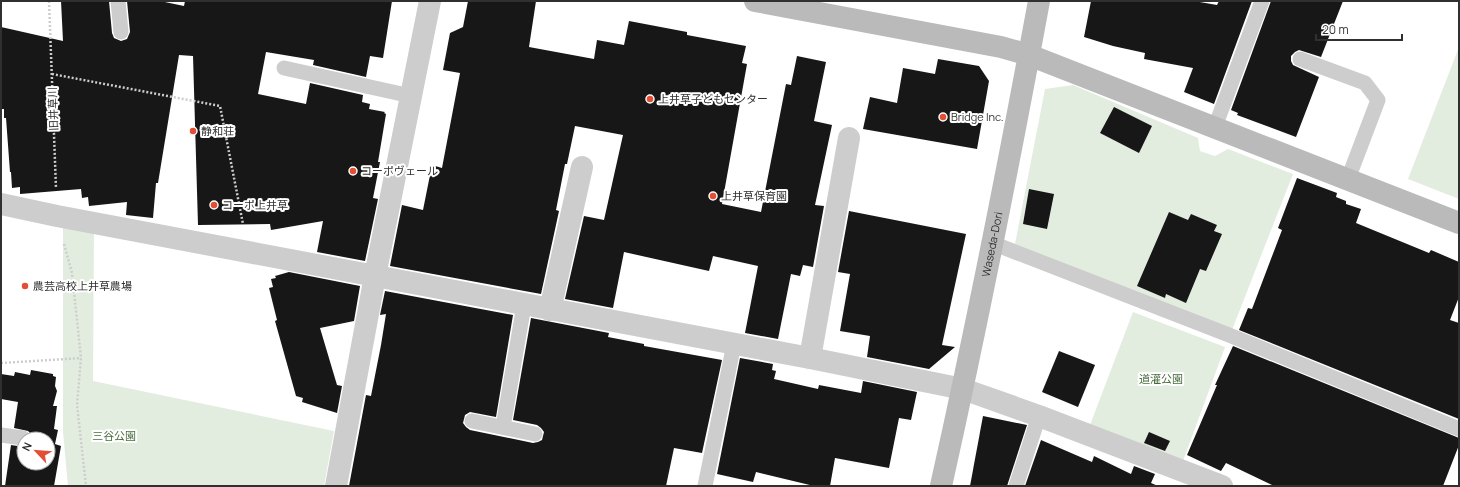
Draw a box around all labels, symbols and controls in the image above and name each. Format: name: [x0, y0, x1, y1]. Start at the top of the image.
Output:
scale bar: [1316, 16, 1402, 42]
text: 20 m: [1322, 21, 1349, 38]
street label: 旧井草川: [44, 87, 61, 131]
place label: 上井草子どもセンター: [658, 91, 768, 106]
marker: 上井草子どもセンター: [645, 94, 655, 104]
place label: Bridge Inc.: [951, 109, 1004, 124]
marker: Bridge Inc.: [938, 112, 948, 122]
place label: 静和荘: [201, 123, 234, 138]
marker: 静和荘: [188, 126, 198, 136]
place label: コーポヴェール: [361, 163, 438, 178]
marker: コーポヴェール: [348, 166, 358, 176]
place label: 上井草保育園: [721, 188, 787, 203]
marker: 上井草保育園: [708, 191, 718, 201]
place label: コーポ上井草: [222, 197, 288, 212]
marker: コーポ上井草: [209, 200, 219, 210]
street label: Waseda-Dori: [978, 210, 1005, 278]
place label: 農芸高校上井草農場: [33, 278, 132, 293]
marker: 農芸高校上井草農場: [20, 281, 30, 291]
park label: 道灌公園: [1139, 371, 1183, 386]
park label: 三谷公園: [92, 428, 136, 443]
north arrow: [16, 431, 56, 471]
text: N: [18, 439, 35, 453]

